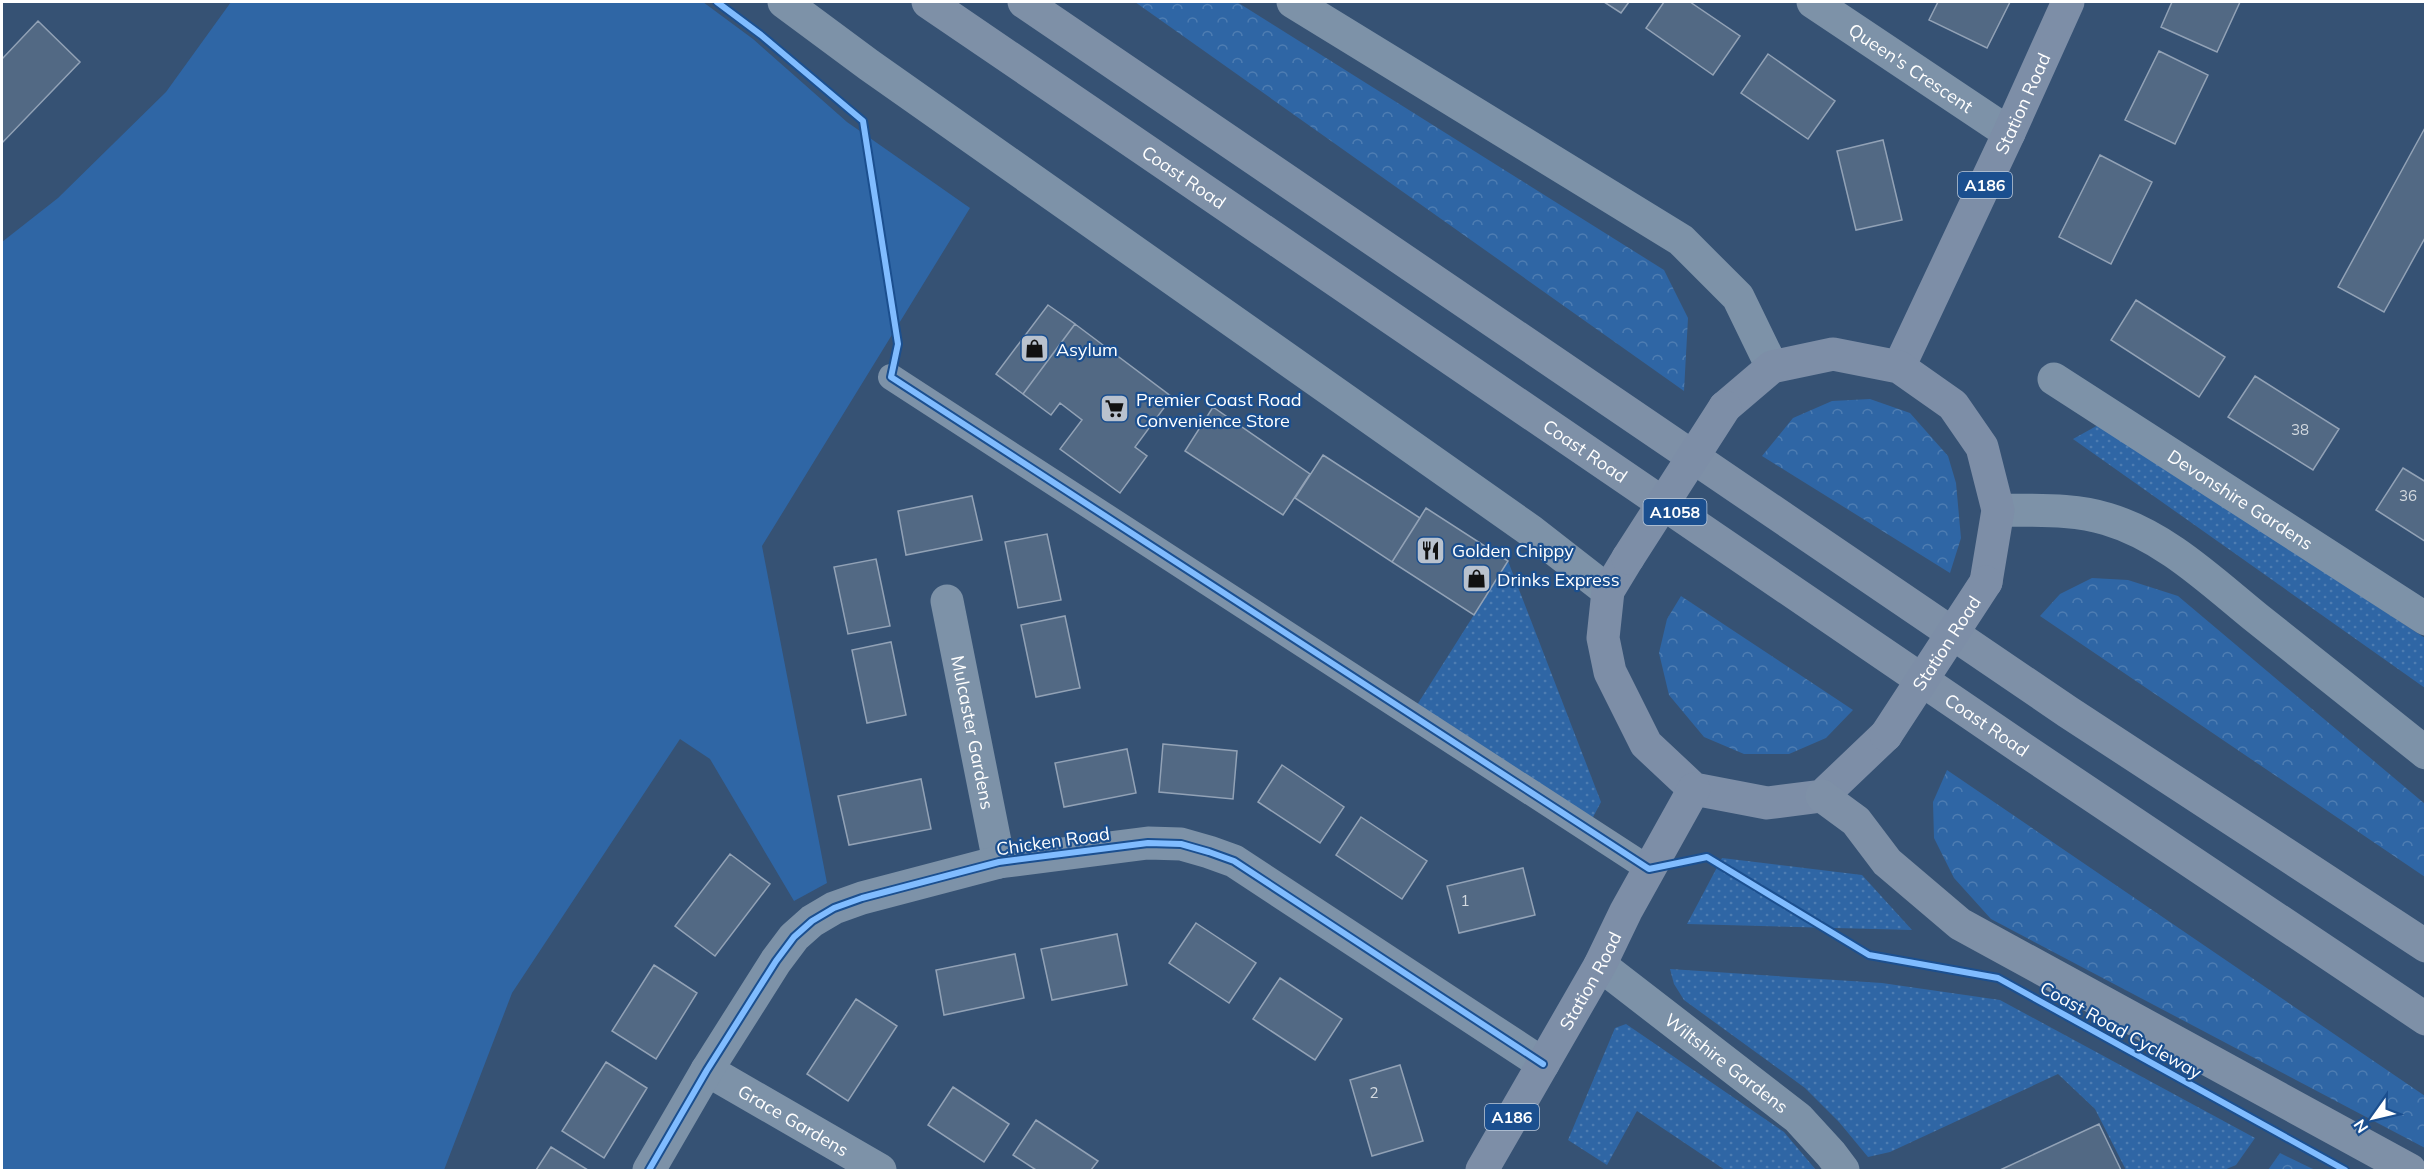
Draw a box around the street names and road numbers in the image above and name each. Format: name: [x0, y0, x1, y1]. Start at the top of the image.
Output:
street label: Queen's Crescent: [1844, 18, 1978, 117]
street label: Station Road: [1989, 49, 2055, 158]
street label: Coast Road: [1138, 140, 1231, 213]
road number: A186: [1958, 172, 2012, 198]
street label: Coast Road: [1539, 414, 1632, 487]
street label: Devonshire Gardens: [2163, 444, 2318, 555]
road number: A1058: [1644, 499, 1706, 525]
street label: Station Road: [1907, 591, 1986, 695]
street label: Mulcaster Gardens: [947, 653, 1000, 811]
street label: Coast Road: [1941, 688, 2034, 761]
street label: Chicken Road: [995, 822, 1111, 860]
street label: Station Road: [1554, 928, 1626, 1034]
street label: Coast Road Cycleway: [2036, 976, 2206, 1084]
street label: Wiltshire Gardens: [1660, 1008, 1793, 1118]
street label: Grace Gardens: [734, 1079, 853, 1161]
road number: A186: [1485, 1104, 1539, 1130]

